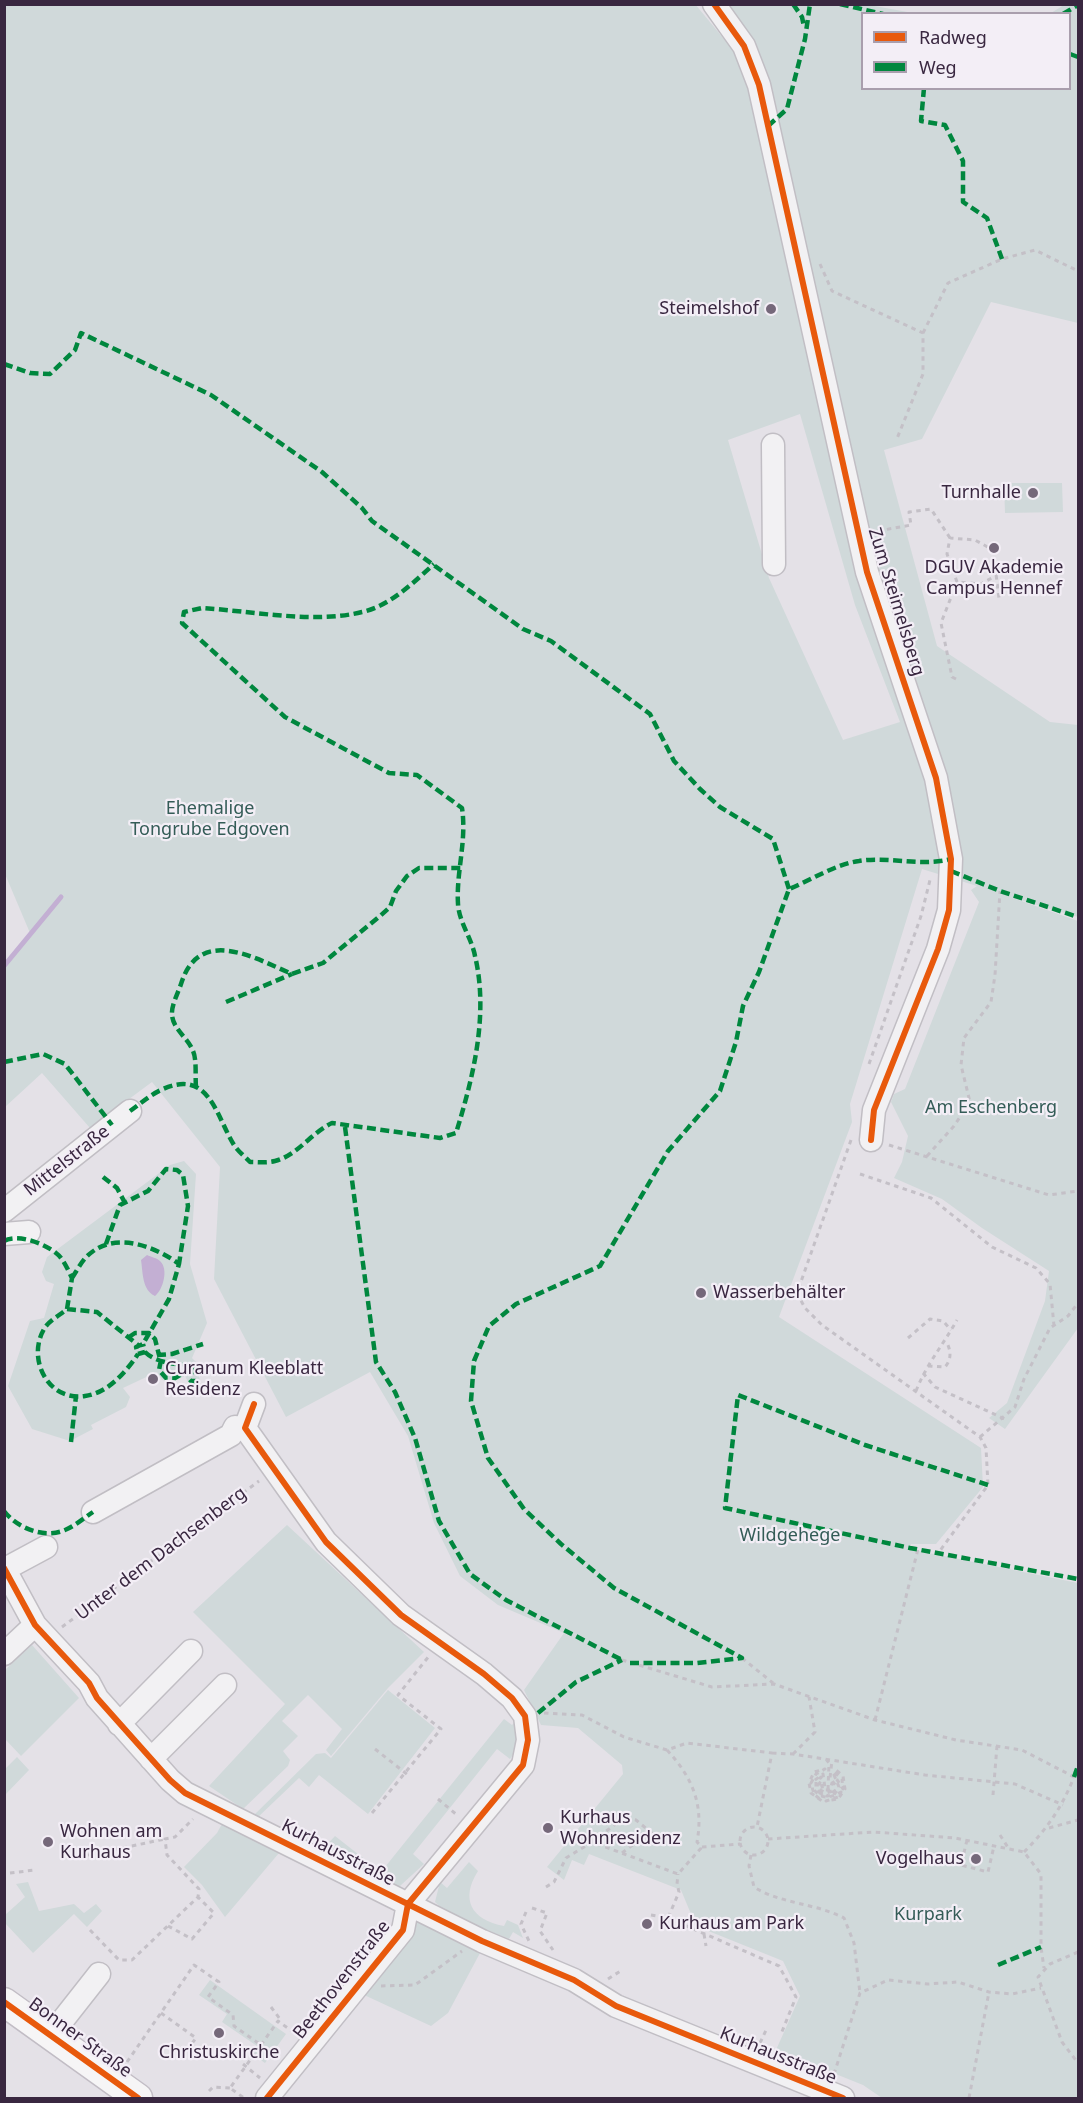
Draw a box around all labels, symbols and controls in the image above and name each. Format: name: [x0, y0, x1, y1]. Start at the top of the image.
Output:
legend: [861, 12, 1071, 90]
text: Radweg: [919, 25, 987, 49]
text: Weg: [919, 55, 957, 79]
place label: Steimelshof: [659, 298, 759, 320]
marker: Steimelshof: [764, 302, 778, 316]
place label: Turnhalle: [942, 482, 1021, 504]
marker: Turnhalle: [1026, 486, 1040, 500]
street label: Zum Steimelsberg: [863, 525, 929, 679]
marker: DGUV Akademie Campus Hennef: [987, 541, 1001, 555]
place label: DGUV Akademie Campus Hennef: [925, 557, 1063, 600]
park label: Ehemalige Tongrube Edgoven: [130, 798, 290, 840]
park label: Am Eschenberg: [925, 1097, 1057, 1119]
street label: Mittelstraße: [20, 1121, 114, 1201]
place label: Wasserbehälter: [713, 1282, 845, 1304]
marker: Wasserbehälter: [694, 1286, 708, 1300]
place label: Curanum Kleeblatt Residenz: [165, 1358, 323, 1400]
marker: Curanum Kleeblatt Residenz: [146, 1372, 160, 1386]
street label: Unter dem Dachsenberg: [71, 1483, 251, 1625]
park label: Wildgehege: [740, 1525, 840, 1547]
place label: Kurhaus Wohnresidenz: [560, 1807, 681, 1850]
street label: Kurhausstraße: [278, 1815, 398, 1891]
place label: Wohnen am Kurhaus: [60, 1821, 162, 1864]
marker: Kurhaus Wohnresidenz: [541, 1821, 555, 1835]
marker: Wohnen am Kurhaus: [41, 1835, 55, 1849]
place label: Vogelhaus: [876, 1848, 964, 1870]
marker: Vogelhaus: [969, 1852, 983, 1866]
park label: Kurpark: [894, 1904, 962, 1926]
place label: Kurhaus am Park: [659, 1913, 804, 1935]
street label: Beethovenstraße: [289, 1916, 395, 2044]
marker: Kurhaus am Park: [640, 1917, 654, 1931]
street label: Bonner Straße: [24, 1993, 136, 2083]
street label: Kurhausstraße: [716, 2023, 840, 2089]
marker: Christuskirche: [212, 2026, 226, 2040]
place label: Christuskirche: [159, 2042, 279, 2064]

